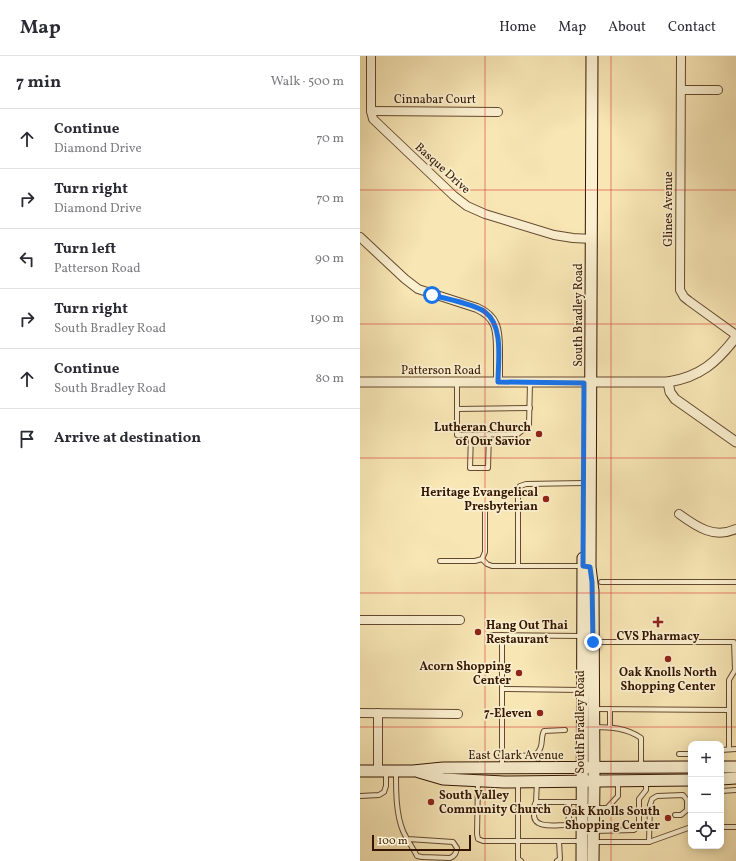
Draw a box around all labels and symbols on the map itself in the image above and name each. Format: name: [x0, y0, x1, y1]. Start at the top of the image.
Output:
street label: Cinnabar Court: [394, 92, 476, 108]
street label: Basque Drive: [411, 140, 474, 198]
street label: Glines Avenue: [661, 171, 677, 247]
street label: South Bradley Road: [571, 263, 587, 367]
route start: [423, 286, 441, 304]
street label: Patterson Road: [401, 363, 481, 379]
place label: Lutheran Church of Our Savior: [434, 420, 531, 450]
marker: Lutheran Church of Our Savior: [534, 429, 544, 439]
place label: Heritage Evangelical Presbyterian: [421, 485, 538, 515]
marker: Heritage Evangelical Presbyterian: [541, 494, 551, 504]
marker: CVS Pharmacy: [653, 617, 663, 627]
place label: Hang Out Thai Restaurant: [486, 618, 568, 648]
marker: Hang Out Thai Restaurant: [473, 627, 483, 637]
place label: CVS Pharmacy: [616, 629, 700, 645]
route end: [584, 633, 602, 651]
marker: Oak Knolls North Shopping Center: [663, 654, 673, 664]
place label: Acorn Shopping Center: [420, 659, 511, 689]
place label: Oak Knolls North Shopping Center: [619, 665, 717, 695]
marker: Acorn Shopping Center: [514, 668, 524, 678]
street label: South Bradley Road: [573, 670, 589, 774]
place label: 7-Eleven: [484, 706, 532, 722]
marker: 7-Eleven: [535, 708, 545, 718]
street label: East Clark Avenue: [468, 748, 564, 764]
place label: South Valley Community Church: [439, 788, 551, 818]
marker: South Valley Community Church: [426, 797, 436, 807]
place label: Oak Knolls South Shopping Center: [562, 804, 660, 834]
marker: Oak Knolls South Shopping Center: [663, 813, 673, 823]
scale bar: [372, 833, 471, 852]

